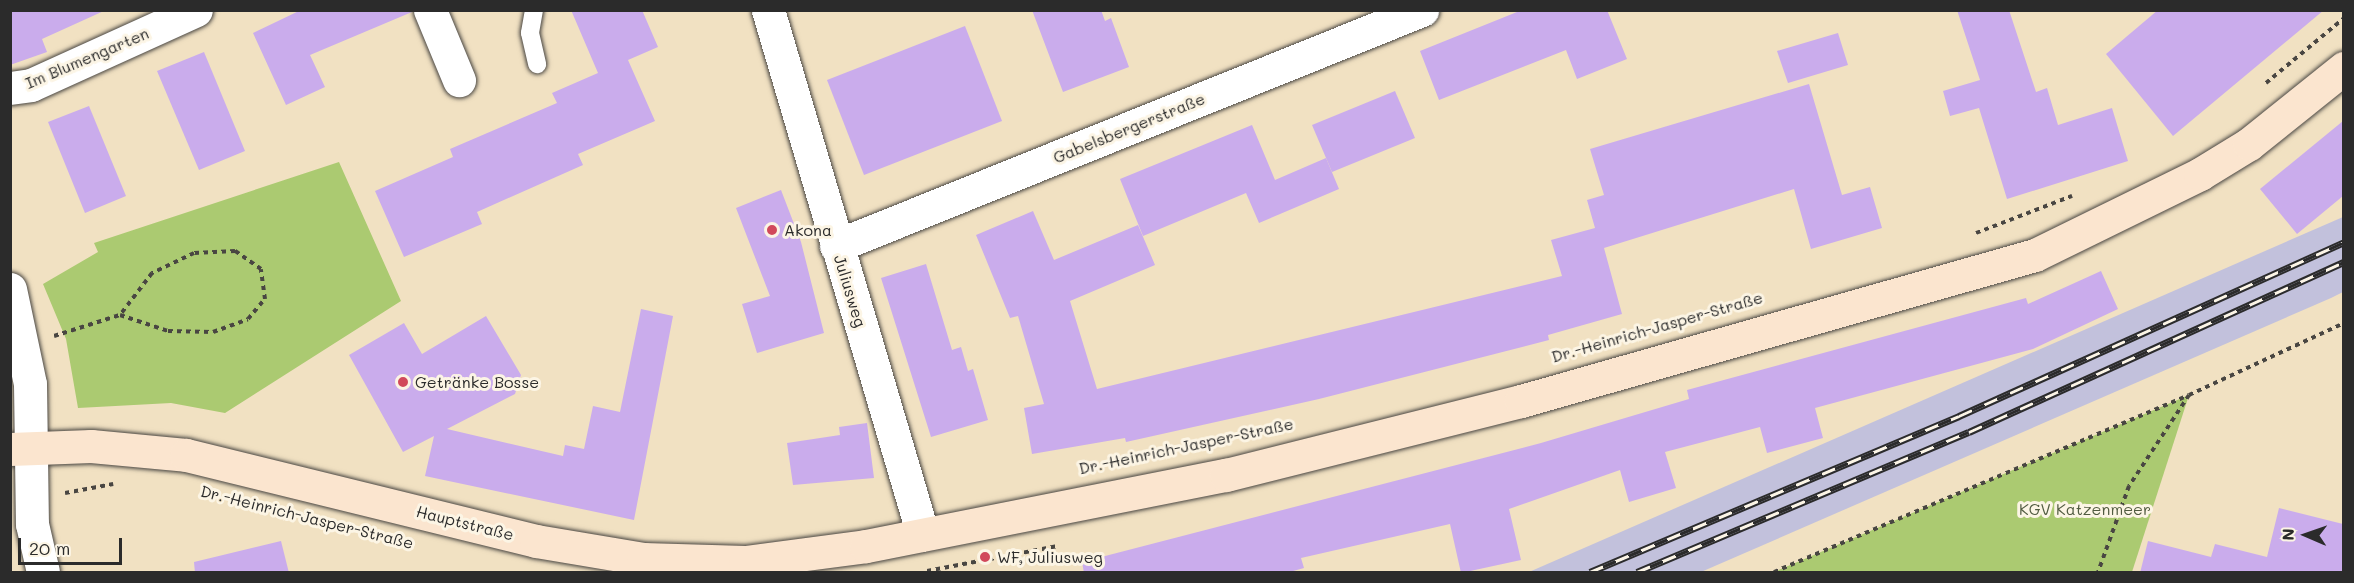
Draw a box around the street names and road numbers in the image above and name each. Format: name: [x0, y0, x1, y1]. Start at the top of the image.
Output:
street label: Im Blumengarten: [22, 23, 152, 93]
street label: Gabelsbergerstraße: [1050, 89, 1208, 167]
street label: Juliusweg: [830, 253, 870, 329]
street label: Dr.-Heinrich-Jasper-Straße: [1549, 288, 1765, 366]
street label: Dr.-Heinrich-Jasper-Straße: [1077, 414, 1295, 478]
street label: Dr.-Heinrich-Jasper-Straße: [198, 481, 416, 553]
street label: Hauptstraße: [414, 502, 516, 544]

